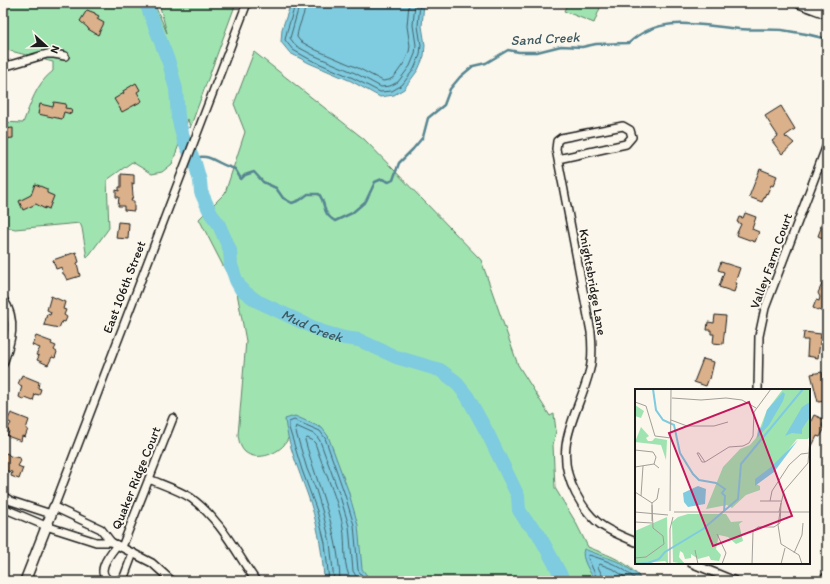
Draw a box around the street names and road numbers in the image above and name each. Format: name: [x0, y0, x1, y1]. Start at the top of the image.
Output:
street label: Valley Farm Court: [747, 211, 795, 311]
street label: Knightsbridge Lane: [576, 228, 610, 336]
street label: East 106th Street: [99, 239, 149, 335]
street label: Quaker Ridge Court: [108, 424, 164, 532]

